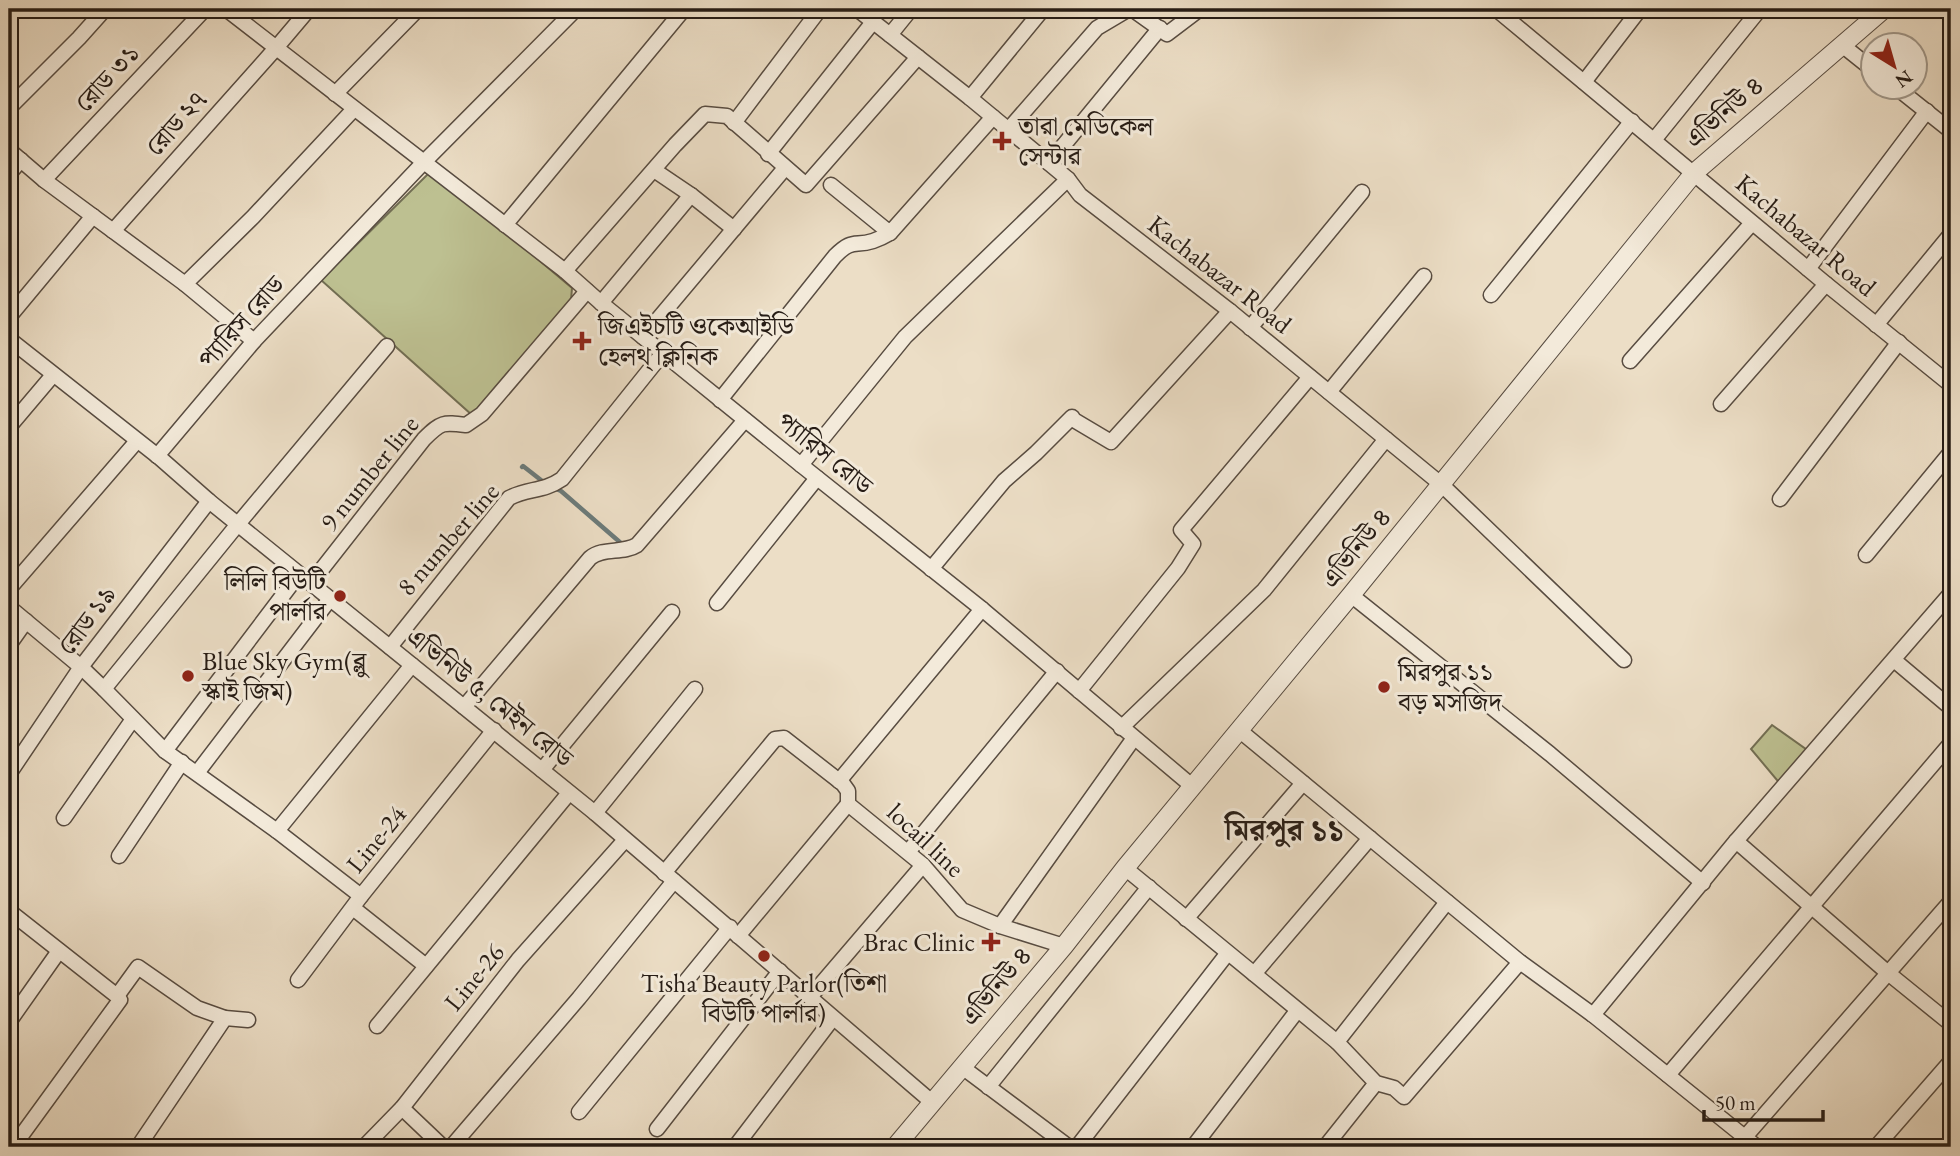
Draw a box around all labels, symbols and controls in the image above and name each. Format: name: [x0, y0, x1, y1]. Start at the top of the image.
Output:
north arrow: [1858, 32, 1928, 102]
street label: রোড ৩১: [67, 37, 147, 119]
text: N: [1890, 65, 1918, 94]
street label: এভিনিউ ৪: [1677, 68, 1771, 156]
street label: রোড ২৭: [138, 83, 214, 163]
place label: তারা মেডিকেল সেন্টার: [1017, 109, 1154, 173]
marker: তারা মেডিকেল সেন্টার: [992, 131, 1012, 151]
street label: Kachabazar Road: [1729, 166, 1884, 304]
street label: Kachabazar Road: [1141, 207, 1300, 341]
street label: প্যারিস রোড: [190, 268, 292, 376]
place label: জিএইচটি ওকেআইডি হেলথ্ ক্লিনিক: [597, 309, 795, 373]
marker: জিএইচটি ওকেআইডি হেলথ্ ক্লিনিক: [572, 331, 592, 351]
street label: প্যারিস রোড: [770, 404, 881, 503]
street label: 9 number line: [312, 408, 426, 538]
street label: 8 number line: [389, 475, 507, 603]
street label: এভিনিউ ৪: [1313, 501, 1399, 595]
place label: লিলি বিউটি পার্লার: [223, 564, 328, 628]
street label: রোড ১৯: [50, 578, 124, 662]
marker: লিলি বিউটি পার্লার: [332, 588, 348, 604]
street label: এভিনিউ ৫, মেইন রোড: [400, 619, 581, 775]
place label: Blue Sky Gym(ব্লু স্কাই জিম): [201, 644, 370, 708]
place label: মিরপুর ১১ বড় মসজিদ: [1397, 655, 1504, 719]
marker: Blue Sky Gym(ব্লু স্কাই জিম): [180, 668, 196, 684]
marker: মিরপুর ১১ বড় মসজিদ: [1376, 679, 1392, 695]
street label: locail line: [880, 796, 972, 884]
street label: Line-24: [338, 798, 414, 880]
district label: মিরপুর ১১: [1223, 810, 1343, 849]
place label: Brac Clinic: [863, 925, 975, 959]
marker: Brac Clinic: [981, 932, 1001, 952]
street label: Line-26: [436, 936, 512, 1018]
street label: এভিনিউ ৪: [953, 939, 1039, 1033]
marker: Tisha Beauty Parlor(তিশা বিউটি পার্লার): [756, 948, 772, 964]
place label: Tisha Beauty Parlor(তিশা বিউটি পার্লার): [641, 966, 887, 1030]
scale bar: [1704, 1079, 1824, 1123]
text: 50 m: [1715, 1089, 1756, 1116]

